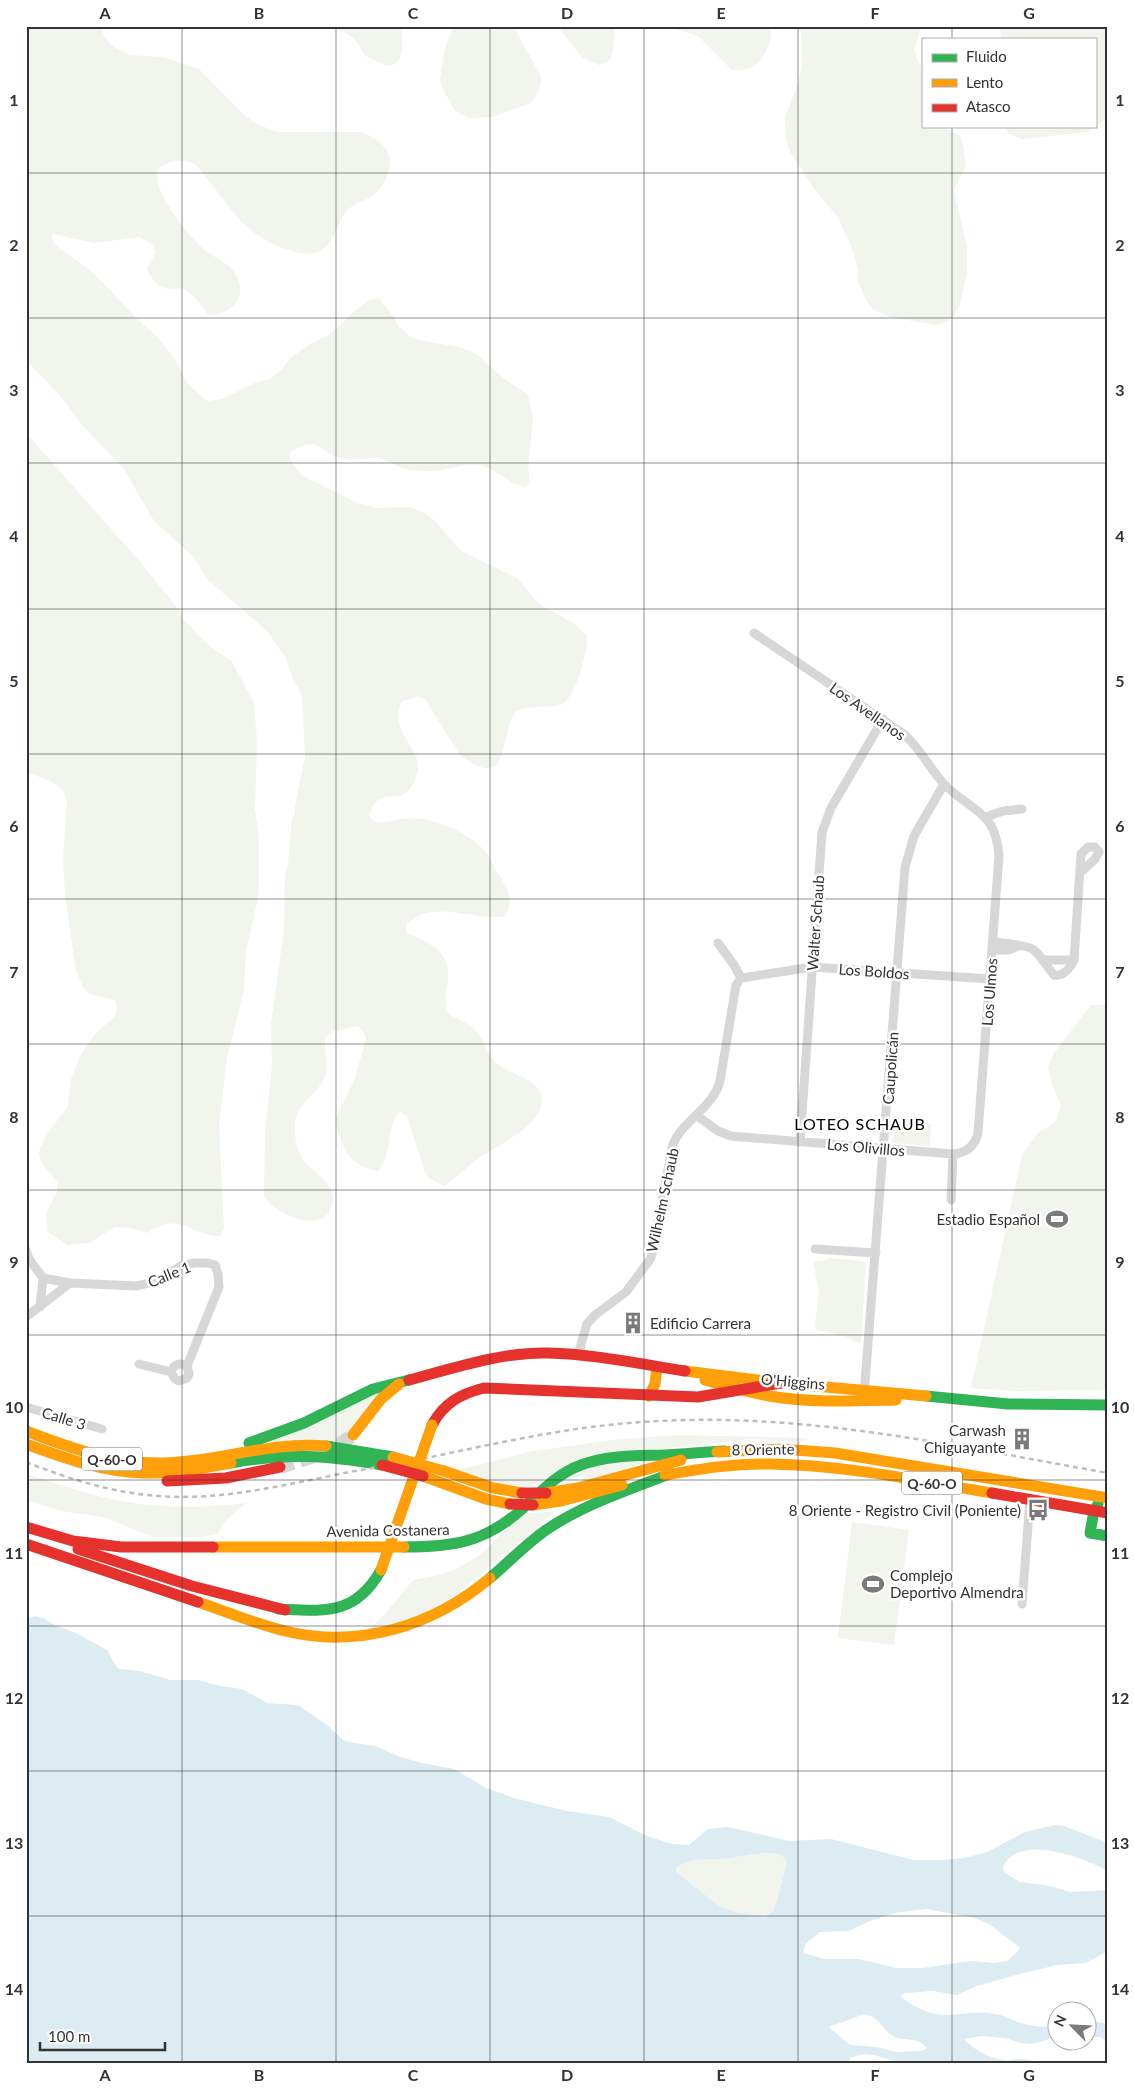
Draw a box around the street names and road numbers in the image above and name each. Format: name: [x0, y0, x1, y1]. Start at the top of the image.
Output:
street label: Los Avellanos: [827, 678, 909, 744]
street label: Walter Schaub: [803, 875, 827, 971]
street label: Los Ulmos: [978, 958, 1000, 1026]
street label: Los Boldos: [838, 960, 910, 982]
street label: Caupolicán: [878, 1031, 902, 1105]
street label: Los Olivillos: [826, 1135, 906, 1159]
street label: Wilhelm Schaub: [642, 1146, 682, 1254]
street label: Calle 1: [145, 1257, 193, 1291]
street label: O'Higgins: [760, 1369, 826, 1393]
street label: Calle 3: [40, 1403, 88, 1433]
street label: 8 Oriente: [731, 1439, 795, 1459]
road number: Q-60-O: [82, 1448, 142, 1470]
road number: Q-60-O: [902, 1472, 962, 1495]
street label: Avenida Costanera: [326, 1520, 450, 1540]

